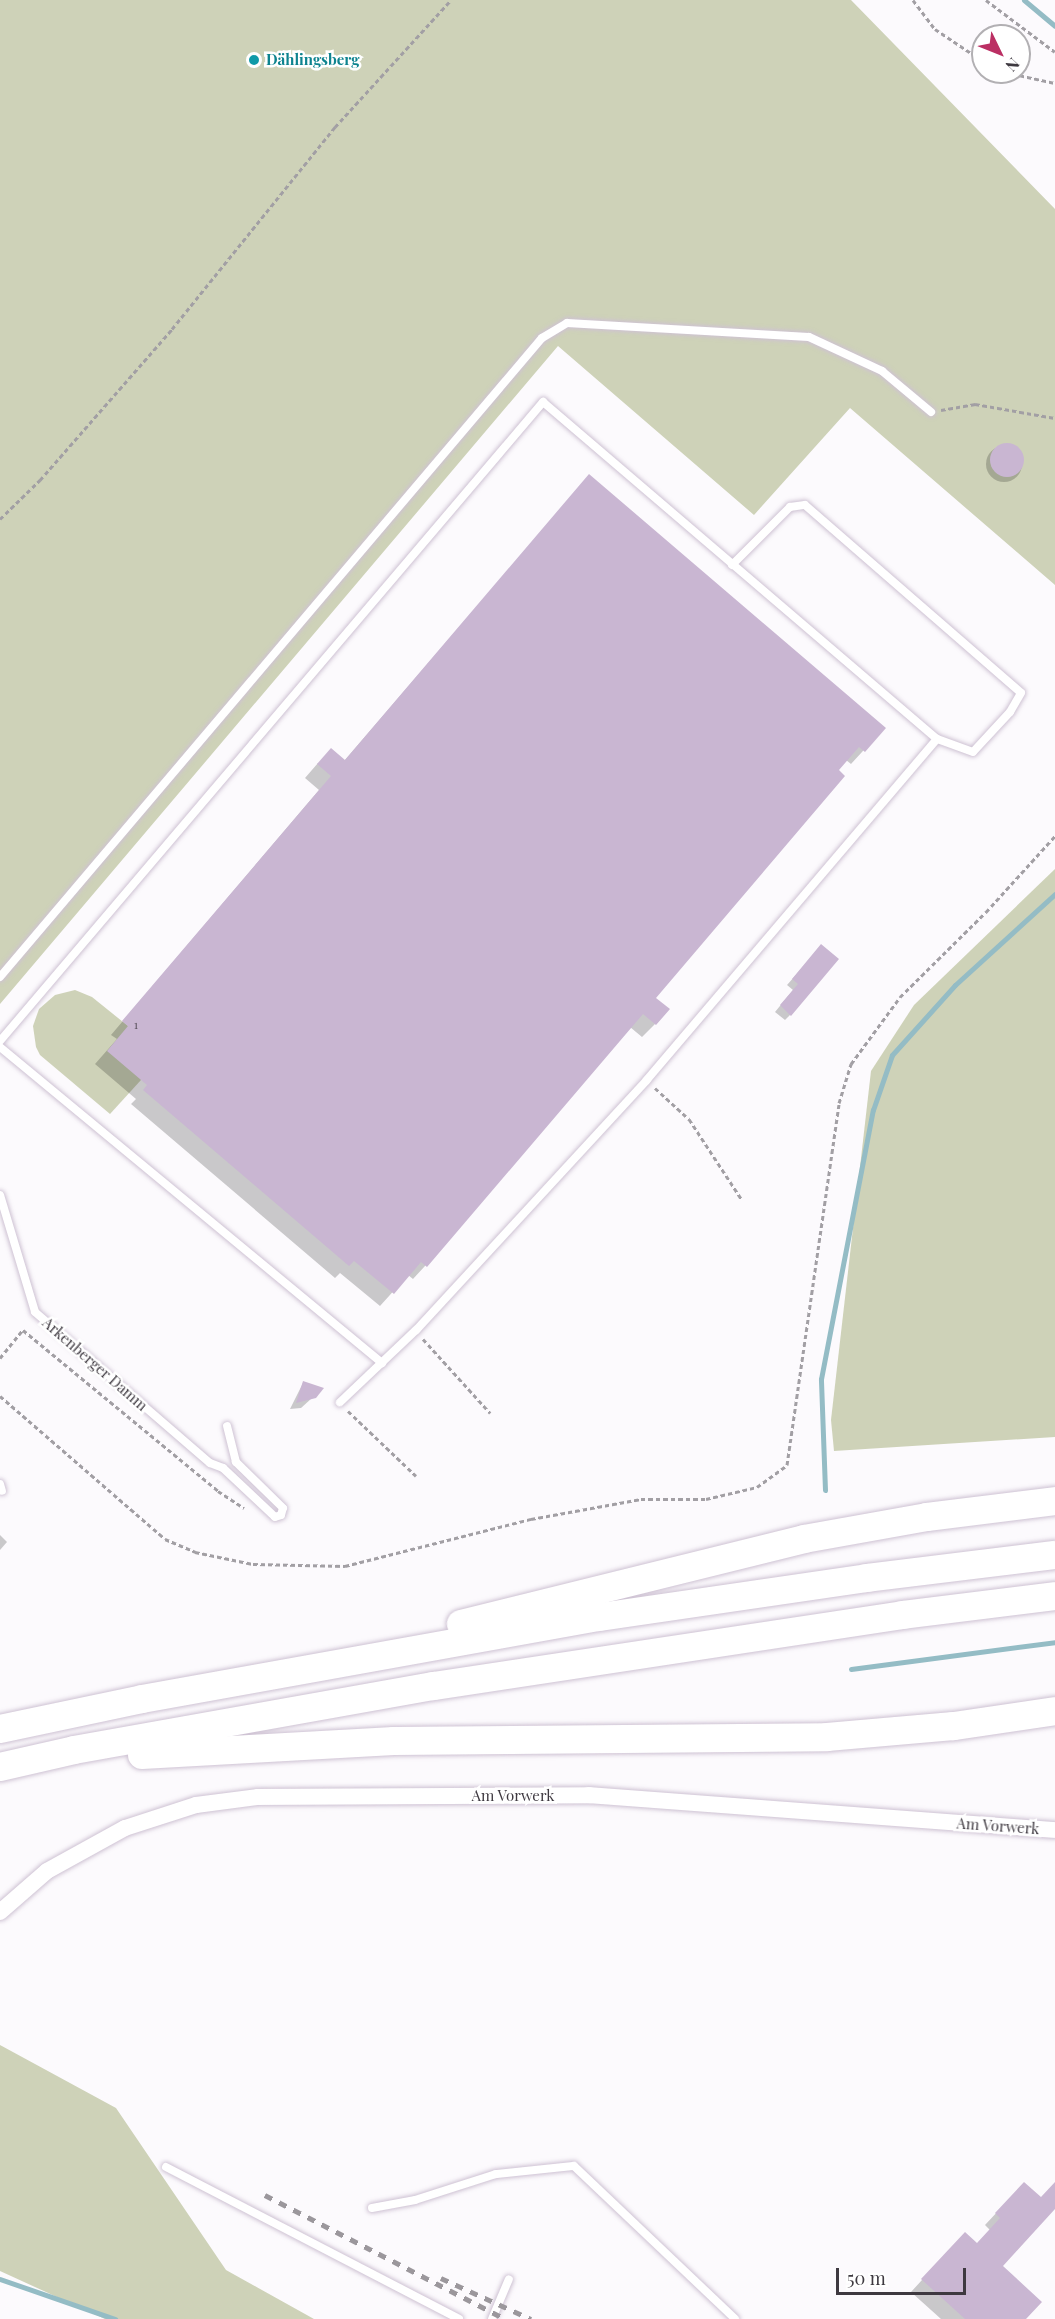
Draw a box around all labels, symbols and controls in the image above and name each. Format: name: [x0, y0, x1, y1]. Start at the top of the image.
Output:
north arrow: [971, 24, 1031, 84]
place label: Dählingsberg: [266, 51, 360, 69]
marker: Dählingsberg: [247, 53, 261, 67]
text: N: [1001, 54, 1025, 77]
house number: 1: [134, 1018, 138, 1032]
street label: Arkenberger Damm: [39, 1313, 151, 1415]
street label: Am Vorwerk: [471, 1787, 555, 1805]
street label: Am Vorwerk: [956, 1814, 1040, 1838]
scale bar: [839, 2256, 970, 2294]
text: 50 m: [847, 2266, 886, 2290]

